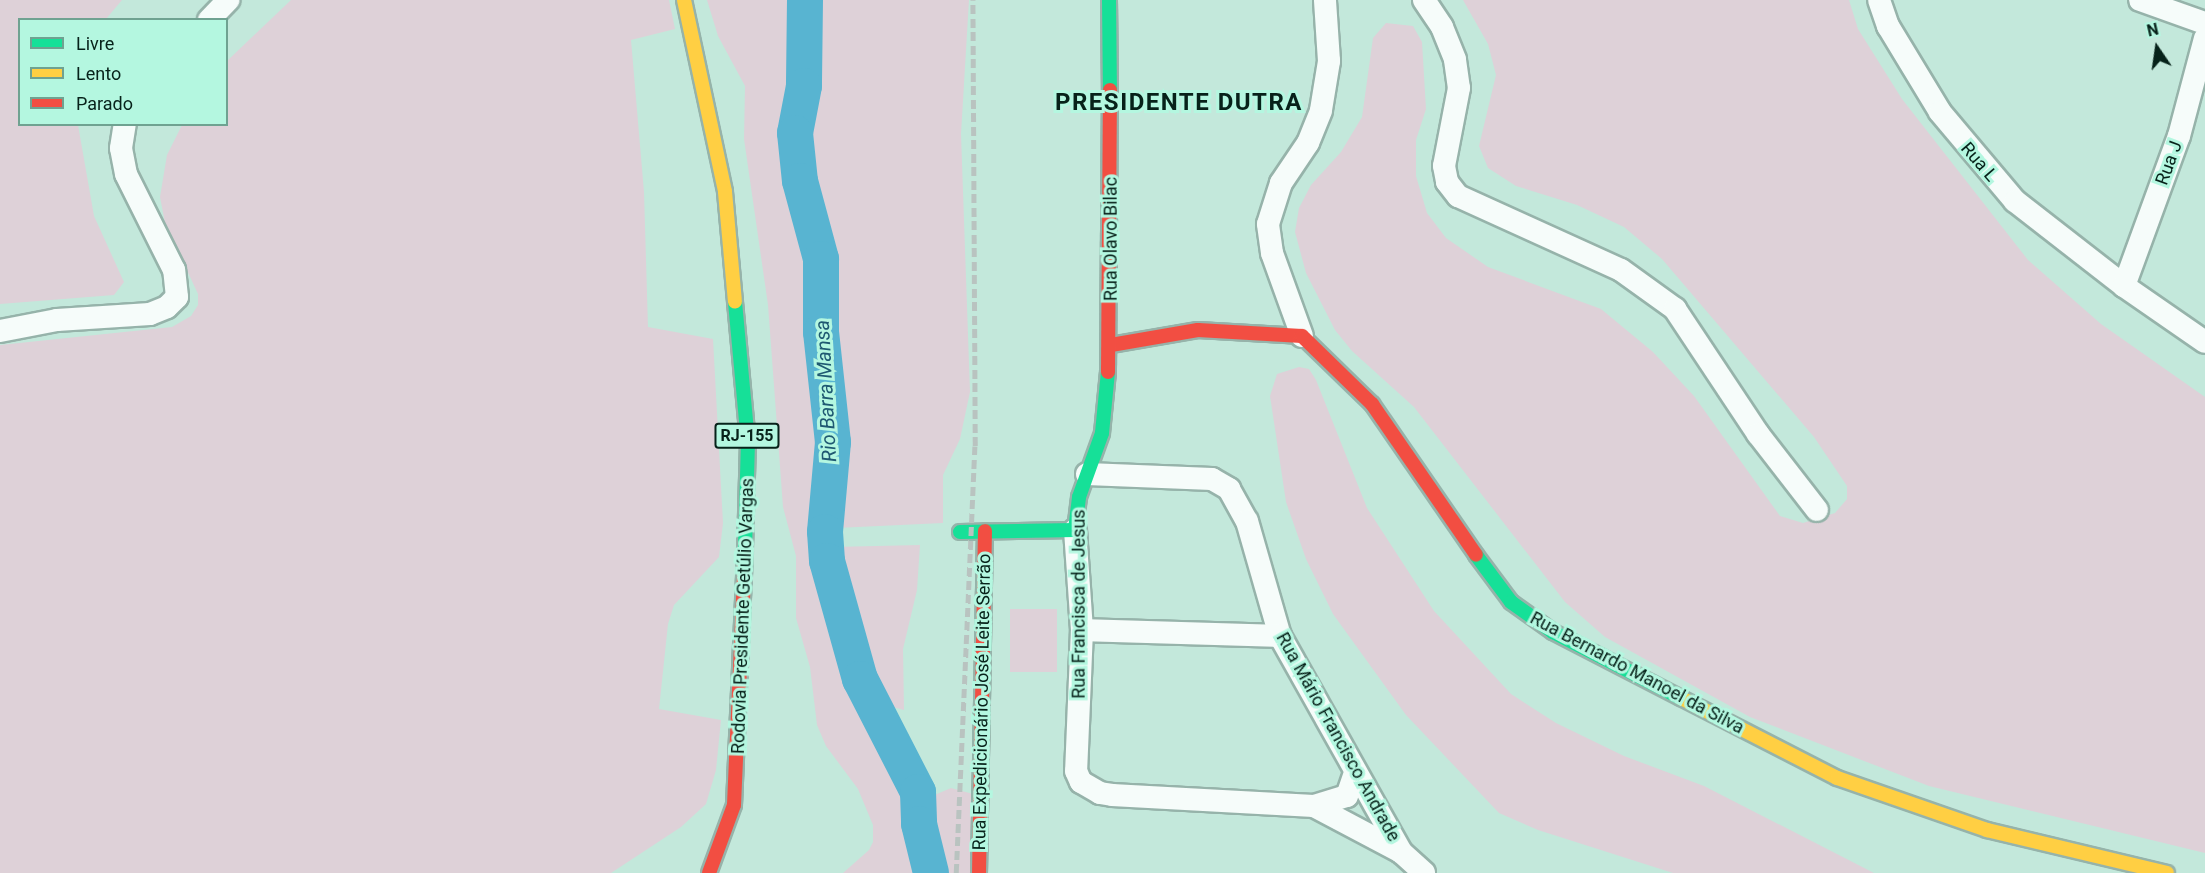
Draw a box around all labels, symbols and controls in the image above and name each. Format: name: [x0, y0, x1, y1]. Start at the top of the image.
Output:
legend: [18, 18, 228, 126]
north arrow: [2127, 18, 2187, 78]
text: N: [2145, 19, 2160, 41]
text: Livre: [76, 33, 114, 54]
text: Lento: [76, 63, 121, 84]
district label: PRESIDENTE DUTRA: [1055, 89, 1303, 117]
text: Parado: [76, 93, 133, 114]
street label: Rua L: [1956, 138, 2002, 186]
street label: Rua J: [2151, 138, 2187, 188]
street label: Rua Olavo Bilac: [1100, 177, 1122, 301]
water label: Rio Barra Mansa: [810, 319, 842, 463]
road number: RJ-155: [714, 423, 780, 449]
street label: Rodovia Presidente Getúlio Vargas: [727, 478, 759, 754]
street label: Rua Francisca de Jesus: [1068, 509, 1090, 699]
street label: Rua Expedicionário José Leite Serrão: [969, 553, 995, 851]
street label: Rua Bernardo Manoel da Silva: [1526, 607, 1748, 739]
street label: Rua Mário Francisco Andrade: [1271, 629, 1405, 845]

